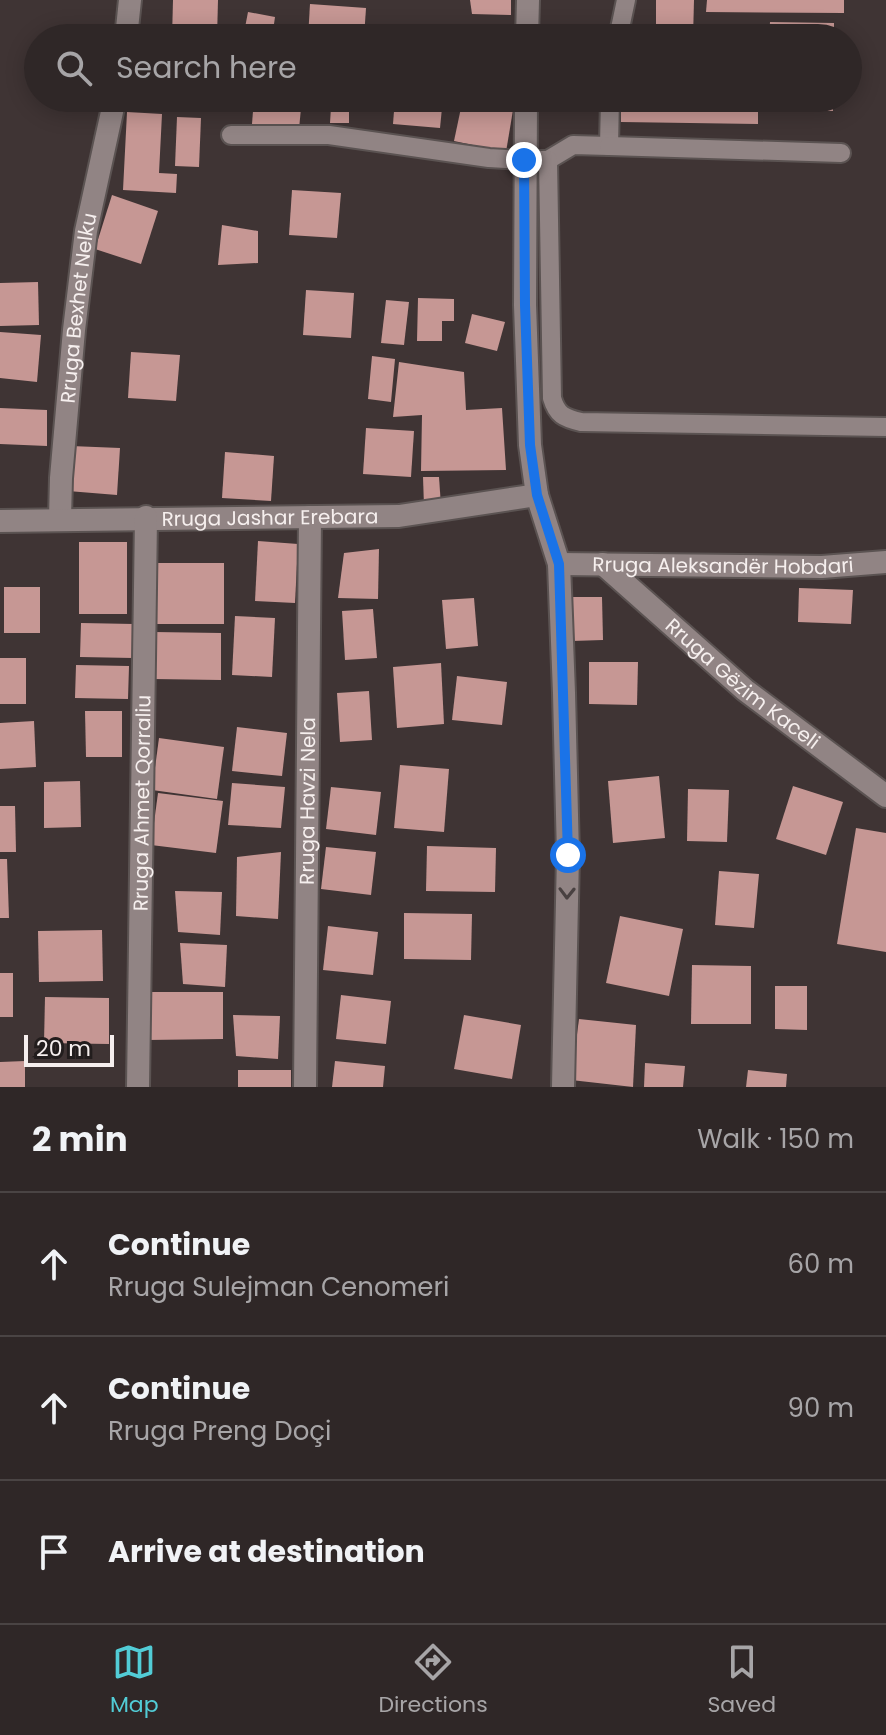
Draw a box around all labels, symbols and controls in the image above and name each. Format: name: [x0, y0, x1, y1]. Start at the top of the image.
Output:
search box: [24, 24, 862, 112]
icon: search: [52, 46, 96, 90]
text: Search here: [116, 46, 297, 89]
route end: [506, 142, 542, 178]
street label: Rruga Bexhet Nelku: [54, 210, 104, 404]
street label: Rruga Jashar Erebara: [161, 502, 379, 533]
street label: Rruga Aleksandër Hobdari: [592, 550, 855, 581]
street label: Rruga Gëzim Kaceli: [659, 612, 826, 756]
street label: Rruga Ahmet Qorraliu: [126, 695, 158, 911]
street label: Rruga Havzi Nela: [293, 717, 322, 885]
route start: [550, 837, 586, 873]
one-way arrow: [558, 887, 576, 900]
scale bar: [24, 1031, 114, 1067]
text: 20 m: [36, 1033, 91, 1064]
text: 2 min: [32, 1115, 128, 1163]
text: Walk · 150 m: [697, 1121, 854, 1157]
text: Continue: [108, 1223, 250, 1266]
icon: ahead: [32, 1242, 76, 1286]
text: 60 m: [787, 1246, 854, 1282]
text: Rruga Sulejman Cenomeri: [108, 1269, 450, 1305]
text: Continue: [108, 1367, 250, 1410]
icon: ahead: [32, 1386, 76, 1430]
text: 90 m: [788, 1390, 854, 1426]
text: Rruga Preng Doçi: [108, 1413, 331, 1449]
icon: arrive: [32, 1530, 76, 1574]
text: Arrive at destination: [108, 1530, 425, 1573]
tab: Map: [110, 1640, 159, 1721]
tab: Directions: [378, 1640, 488, 1721]
tab: Saved: [707, 1640, 776, 1721]

